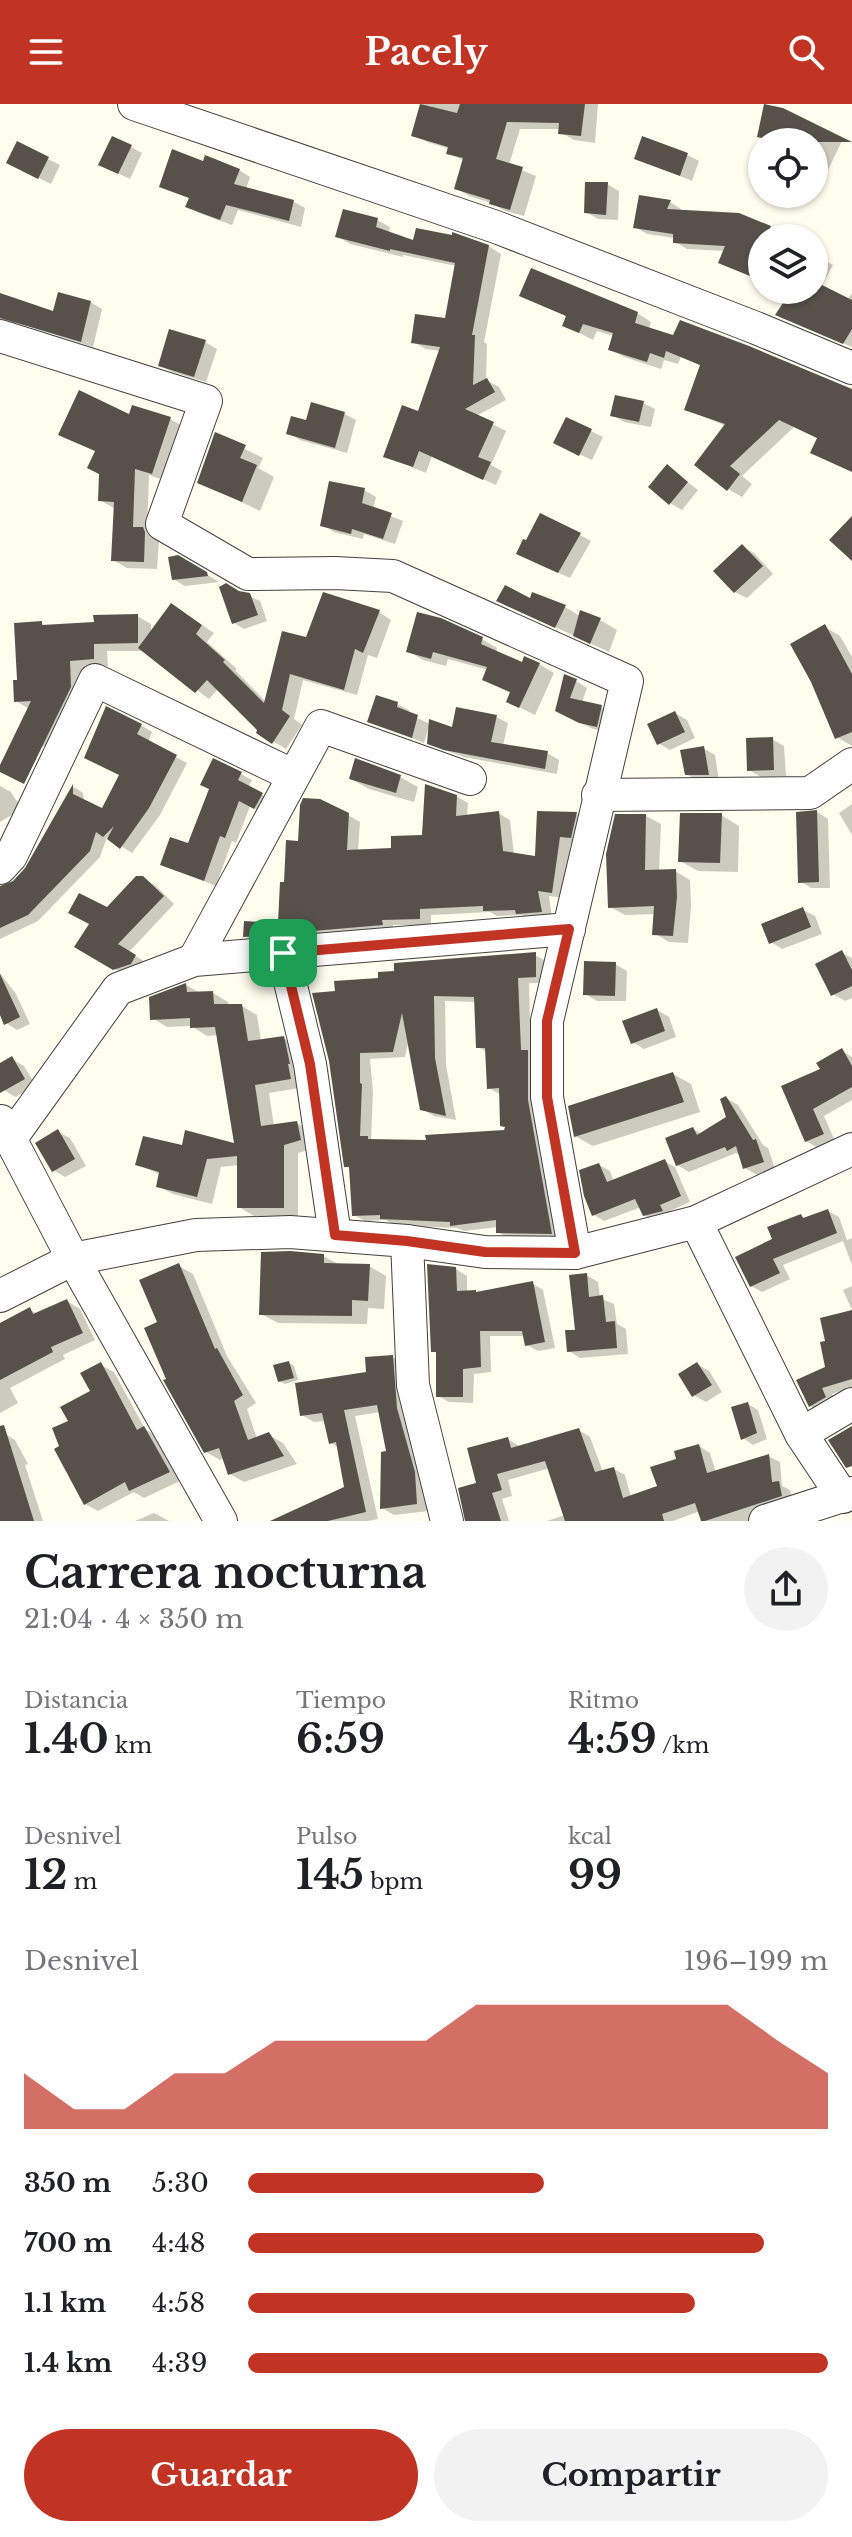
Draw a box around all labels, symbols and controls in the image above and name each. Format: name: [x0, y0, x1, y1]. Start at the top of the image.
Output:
icon: menu: [24, 30, 68, 74]
text: Pacely: [364, 30, 488, 75]
icon: search: [784, 30, 828, 74]
map controls: [748, 128, 828, 304]
button: locate: [748, 128, 828, 208]
button: layers: [748, 224, 828, 304]
pin: [249, 919, 317, 987]
icon: arrive: [261, 931, 305, 975]
text: Carrera nocturna: [24, 1545, 427, 1600]
button: share: [744, 1547, 828, 1631]
text: 21:04 · 4 × 350 m: [24, 1603, 243, 1635]
text: Distancia: [24, 1687, 128, 1714]
text: Tiempo: [296, 1687, 386, 1714]
text: Ritmo: [568, 1687, 639, 1714]
text: 1.40: [24, 1714, 109, 1764]
text: 6:59: [296, 1714, 385, 1764]
text: 4:59: [568, 1714, 657, 1764]
text: km: [109, 1732, 152, 1759]
text: /km: [657, 1732, 709, 1759]
text: Desnivel: [24, 1823, 121, 1850]
text: Pulso: [296, 1823, 357, 1850]
text: kcal: [568, 1823, 612, 1850]
text: 12: [24, 1850, 67, 1900]
text: 145: [296, 1850, 364, 1900]
text: 99: [568, 1850, 622, 1900]
text: m: [67, 1868, 97, 1895]
text: bpm: [364, 1868, 423, 1895]
text: Desnivel: [24, 1945, 139, 1977]
text: 196–199 m: [684, 1945, 828, 1977]
text: 350 m: [24, 2167, 111, 2199]
text: 5:30: [152, 2167, 209, 2199]
text: 700 m: [24, 2227, 112, 2259]
text: 4:48: [152, 2227, 206, 2259]
text: 1.1 km: [24, 2287, 106, 2319]
text: 4:58: [152, 2287, 205, 2319]
text: 1.4 km: [24, 2347, 112, 2379]
text: 4:39: [152, 2347, 207, 2379]
button: Guardar: [24, 2429, 418, 2521]
button: Compartir: [434, 2429, 828, 2521]

